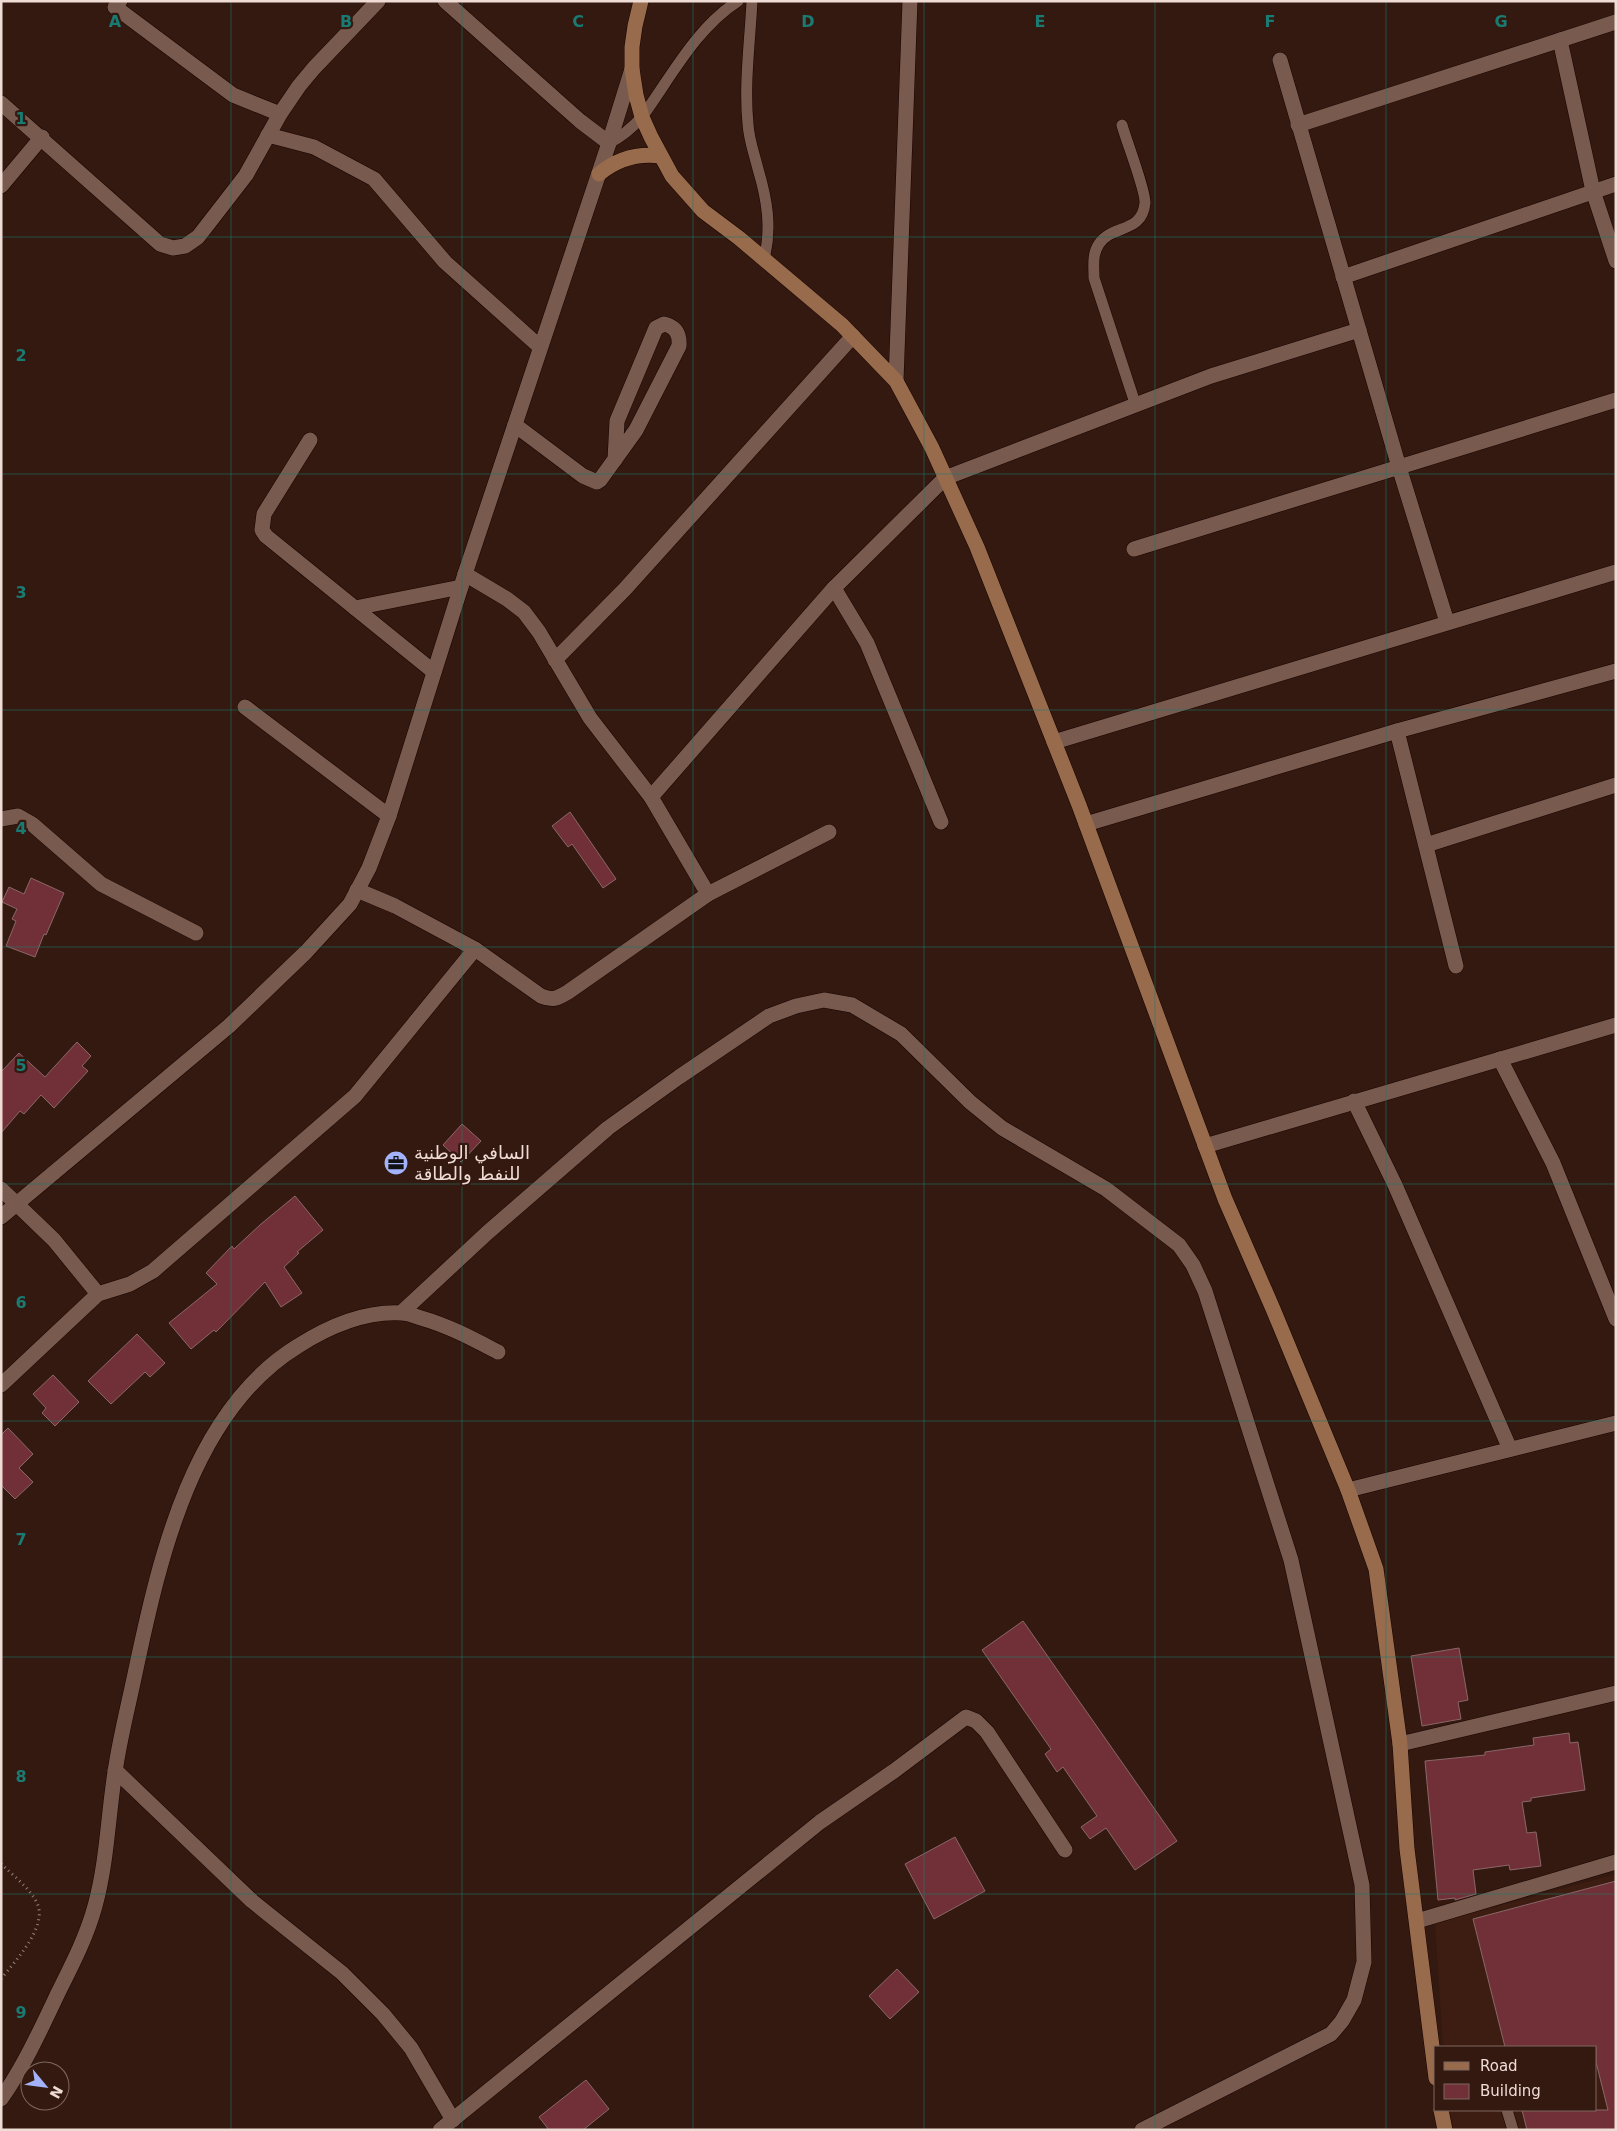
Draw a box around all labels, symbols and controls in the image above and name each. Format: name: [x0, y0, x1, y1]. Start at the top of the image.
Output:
text: A: [109, 12, 122, 31]
text: B: [340, 12, 352, 31]
text: C: [572, 12, 584, 31]
text: D: [801, 12, 815, 31]
text: E: [1035, 12, 1045, 31]
text: F: [1265, 12, 1275, 31]
text: G: [1494, 12, 1508, 31]
text: 1: [15, 109, 27, 128]
text: 2: [15, 346, 27, 365]
text: 3: [15, 583, 27, 602]
text: 4: [15, 819, 27, 838]
text: 5: [15, 1056, 27, 1075]
place label: السافي الوطنية للنفط والطاقة: [414, 1142, 530, 1185]
office icon: السافي الوطنية للنفط والطاقة: [383, 1150, 409, 1176]
text: 6: [15, 1293, 27, 1312]
text: 7: [15, 1530, 27, 1549]
text: 8: [15, 1767, 27, 1786]
text: 9: [15, 2003, 27, 2022]
legend: [1434, 2046, 1597, 2111]
text: Road: [1480, 2057, 1518, 2075]
north arrow: [20, 2061, 70, 2111]
text: Building: [1480, 2082, 1541, 2100]
text: N: [47, 2083, 66, 2101]

